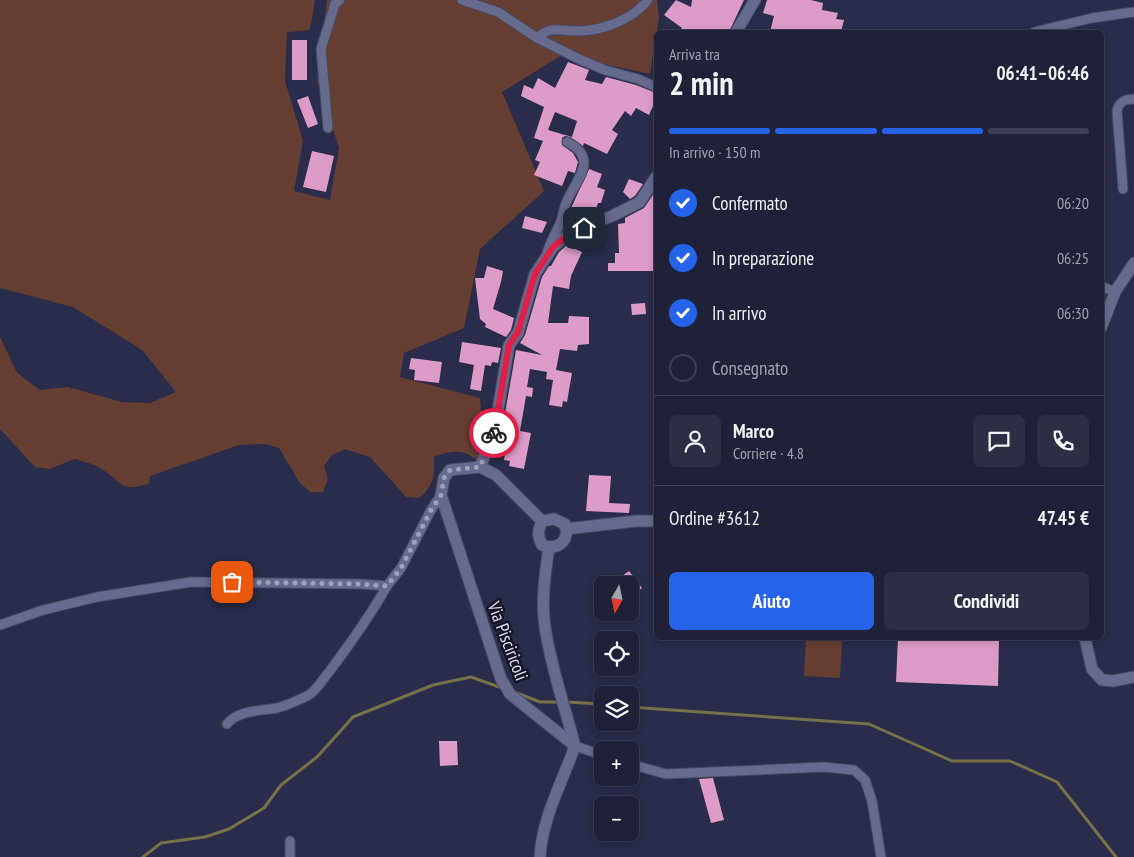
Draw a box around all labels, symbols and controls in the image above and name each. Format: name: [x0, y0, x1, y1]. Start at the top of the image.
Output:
text: Arriva tra: [669, 44, 720, 64]
text: 06:41–06:46: [996, 61, 1089, 85]
text: 2 min: [669, 62, 734, 104]
text: In arrivo · 150 m: [669, 142, 761, 162]
icon: check: [669, 189, 697, 217]
text: Confermato: [712, 191, 788, 215]
text: 06:20: [1057, 193, 1089, 213]
pin: [563, 207, 605, 249]
icon: home: [570, 214, 598, 242]
icon: check: [669, 244, 697, 272]
text: In preparazione: [712, 246, 814, 270]
text: 06:25: [1057, 248, 1089, 268]
icon: check: [669, 299, 697, 327]
text: In arrivo: [712, 301, 767, 325]
text: 06:30: [1057, 303, 1089, 323]
text: Consegnato: [712, 356, 788, 380]
courier: [469, 408, 519, 458]
button: person: [669, 415, 721, 467]
button: chat: [973, 415, 1025, 467]
button: phone: [1037, 415, 1089, 467]
icon: bike: [480, 419, 508, 447]
text: Marco: [733, 419, 774, 443]
text: Corriere · 4.8: [733, 443, 804, 463]
text: Ordine #3612: [669, 506, 760, 530]
text: 47.45 €: [1038, 506, 1089, 530]
pin: [211, 561, 253, 603]
icon: bag: [218, 568, 246, 596]
button: Aiuto: [669, 572, 874, 630]
button: Condividi: [884, 572, 1089, 630]
north arrow: [594, 576, 639, 621]
map controls: [594, 576, 639, 841]
street label: Via Pisciricoli: [482, 597, 534, 684]
button: locate: [594, 631, 639, 676]
button: layers: [594, 686, 639, 731]
button: +: [594, 741, 639, 786]
button: −: [594, 796, 639, 841]

